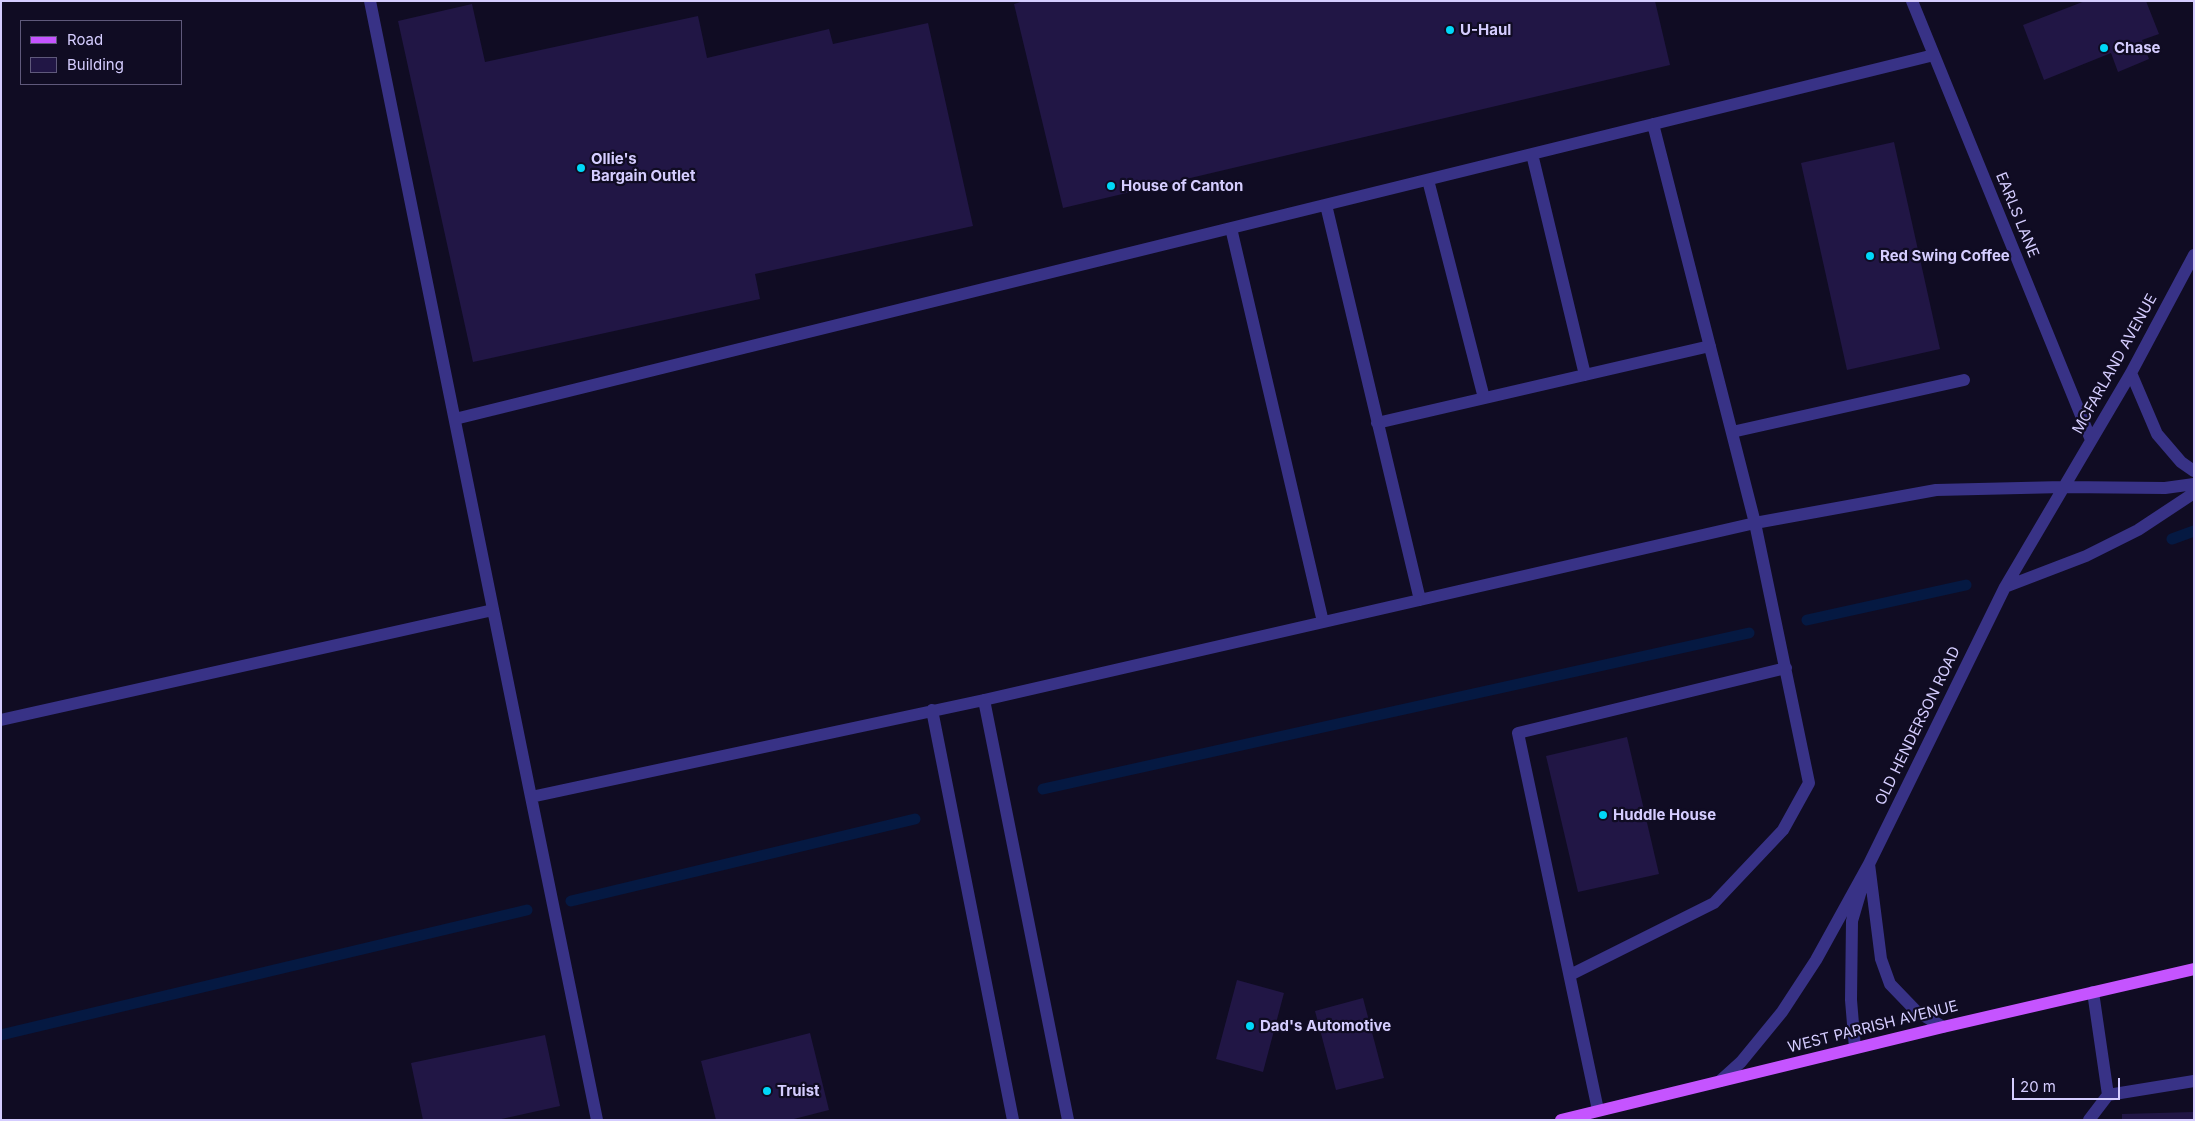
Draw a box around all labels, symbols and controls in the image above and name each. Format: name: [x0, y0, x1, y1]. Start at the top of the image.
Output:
legend: [20, 20, 182, 85]
place label: U-Haul: [1460, 21, 1511, 39]
marker: U-Haul: [1444, 24, 1456, 36]
text: Road: [67, 30, 103, 49]
place label: Chase: [2114, 39, 2160, 57]
marker: Chase: [2098, 42, 2110, 54]
text: Building: [67, 55, 124, 74]
place label: Ollie's Bargain Outlet: [591, 150, 695, 185]
marker: Ollie's Bargain Outlet: [575, 162, 587, 174]
street label: EARLS LANE: [1992, 170, 2042, 260]
place label: House of Canton: [1121, 177, 1243, 195]
marker: House of Canton: [1105, 180, 1117, 192]
place label: Red Swing Coffee: [1880, 247, 2010, 265]
marker: Red Swing Coffee: [1864, 250, 1876, 262]
street label: MCFARLAND AVENUE: [2069, 291, 2161, 437]
street label: OLD HENDERSON ROAD: [1872, 644, 1964, 808]
place label: Huddle House: [1613, 806, 1716, 824]
marker: Huddle House: [1597, 809, 1609, 821]
street label: WEST PARRISH AVENUE: [1786, 997, 1960, 1057]
place label: Dad's Automotive: [1260, 1017, 1391, 1035]
marker: Dad's Automotive: [1244, 1020, 1256, 1032]
scale bar: [2015, 1068, 2122, 1100]
text: 20 m: [2020, 1077, 2056, 1096]
place label: Truist: [777, 1082, 820, 1100]
marker: Truist: [761, 1085, 773, 1097]

